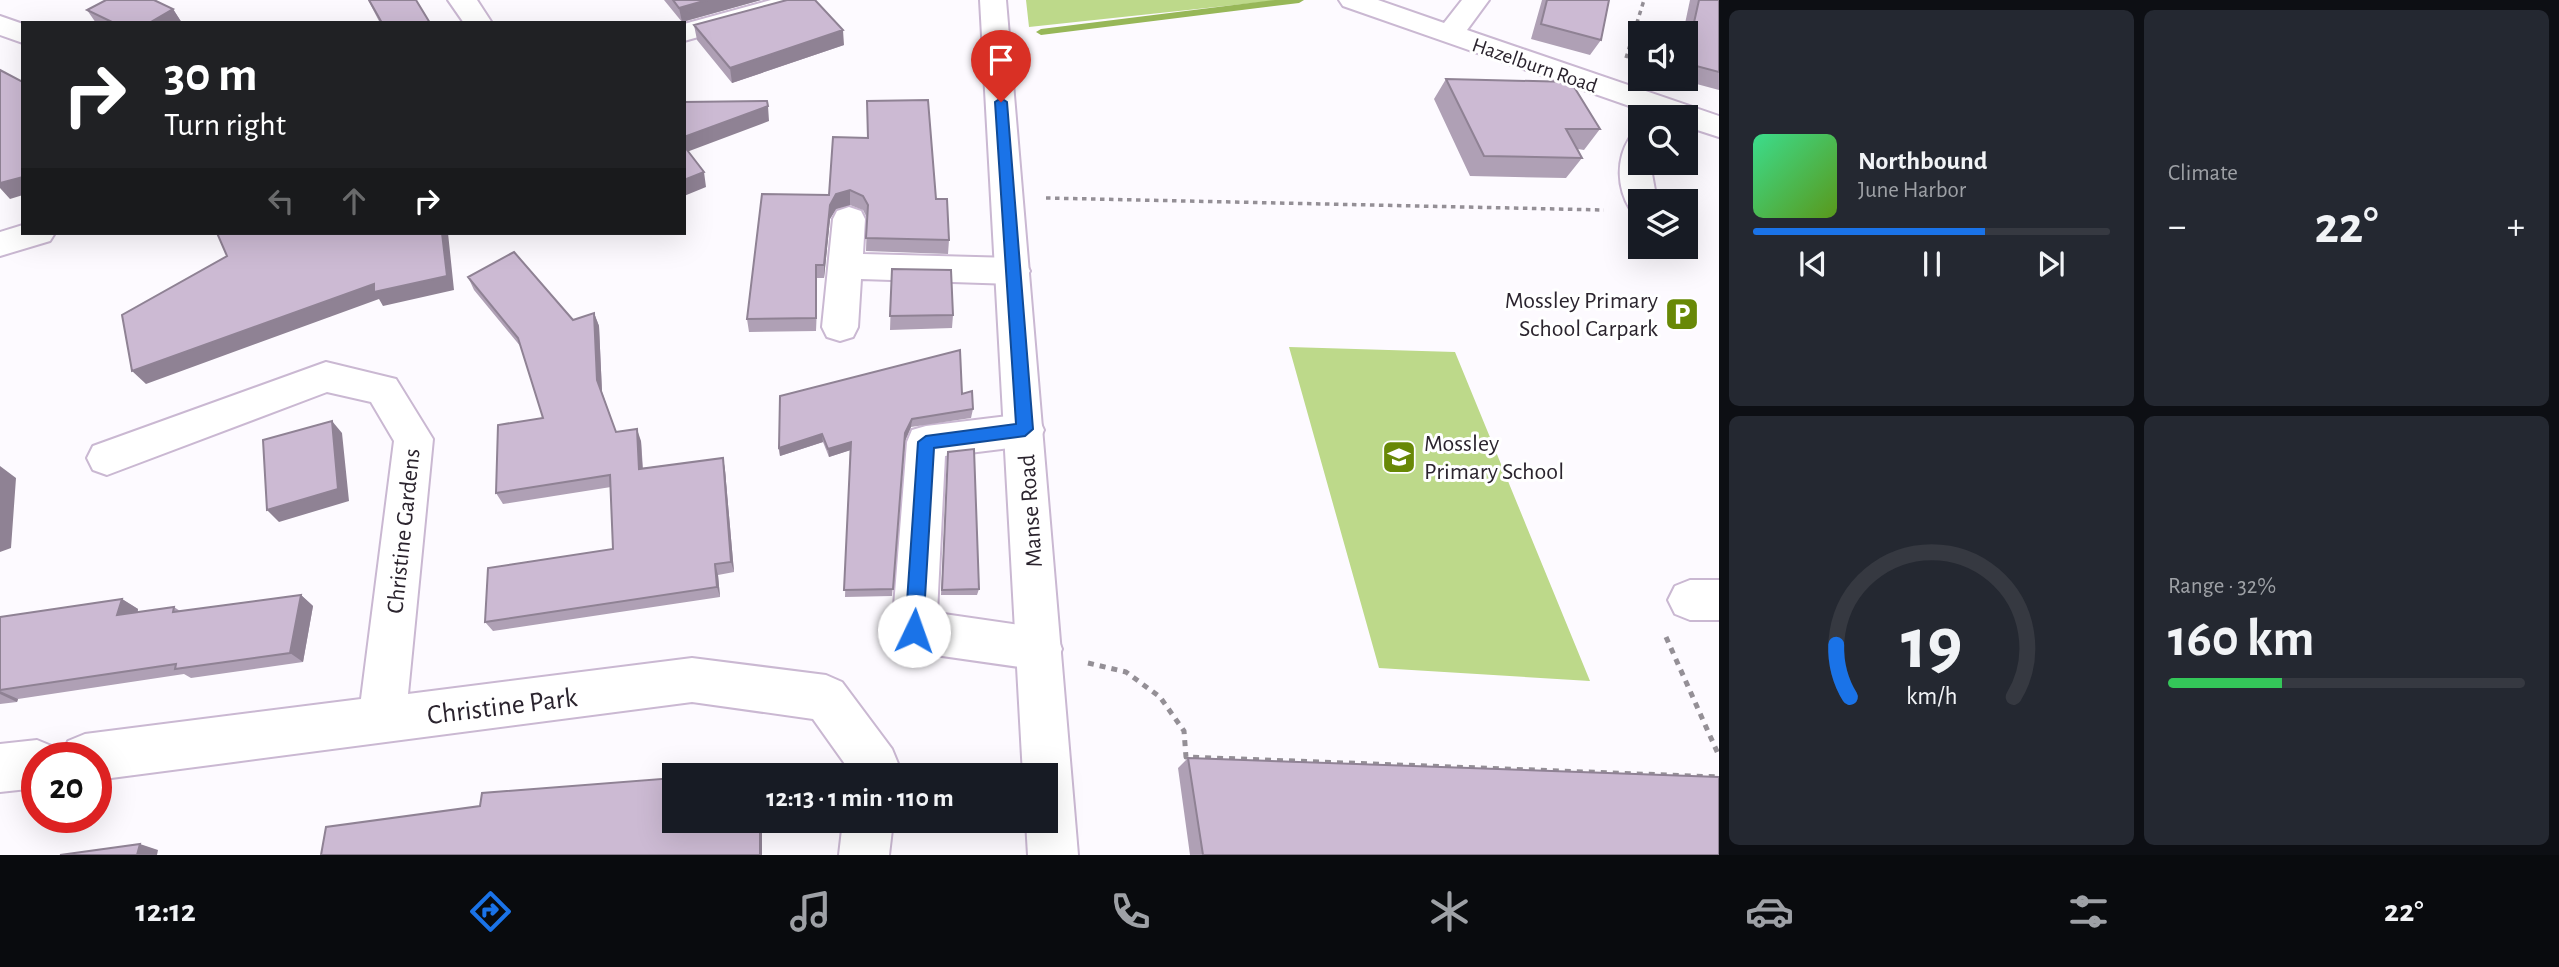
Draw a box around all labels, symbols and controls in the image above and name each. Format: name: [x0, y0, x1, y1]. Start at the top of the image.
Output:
map controls: [1628, 21, 1698, 259]
button: sound: [1628, 21, 1698, 91]
pin: [971, 30, 1031, 102]
street label: Hazelburn Road: [1469, 34, 1600, 97]
icon: arrive: [982, 41, 1020, 79]
icon: right: [49, 49, 140, 140]
text: 30 m: [164, 51, 258, 100]
button: search: [1628, 105, 1698, 175]
text: Turn right: [164, 109, 286, 141]
text: Northbound: [1858, 148, 1987, 174]
text: Climate: [2168, 162, 2238, 185]
text: June Harbor: [1858, 179, 1966, 202]
icon: left: [262, 182, 300, 220]
icon: ahead: [335, 182, 373, 220]
icon: right: [408, 182, 446, 220]
button: layers: [1628, 189, 1698, 259]
text: 22°: [2314, 200, 2379, 252]
text: −: [2168, 208, 2186, 246]
text: +: [2507, 208, 2525, 246]
icon: previous: [1794, 245, 1832, 283]
icon: pause: [1913, 245, 1951, 283]
icon: next: [2032, 245, 2070, 283]
place label: Mossley Primary School Carpark: [1505, 289, 1658, 341]
parking icon: Mossley Primary School Carpark: [1663, 295, 1701, 333]
place label: Mossley Primary School: [1424, 432, 1564, 484]
school or university icon: Mossley Primary School: [1380, 438, 1418, 476]
street label: Christine Gardens: [383, 448, 425, 615]
street label: Manse Road: [1015, 453, 1047, 568]
text: Range · 32%: [2168, 575, 2276, 598]
position arrow: [877, 594, 951, 668]
text: 19: [1901, 609, 1962, 682]
text: 160 km: [2168, 613, 2314, 665]
text: km/h: [1906, 683, 1957, 708]
street label: Christine Park: [426, 684, 579, 730]
speed limit sign: 20: [21, 742, 112, 833]
text: 12:13 · 1 min · 110 m: [766, 785, 954, 811]
icon: directions: [466, 887, 515, 936]
icon: music: [786, 887, 835, 936]
icon: phone: [1106, 887, 1155, 936]
icon: climate: [1425, 887, 1474, 936]
icon: car: [1745, 887, 1794, 936]
icon: filters: [2064, 887, 2113, 936]
text: 12:12: [135, 895, 196, 927]
text: 22°: [2384, 895, 2424, 927]

